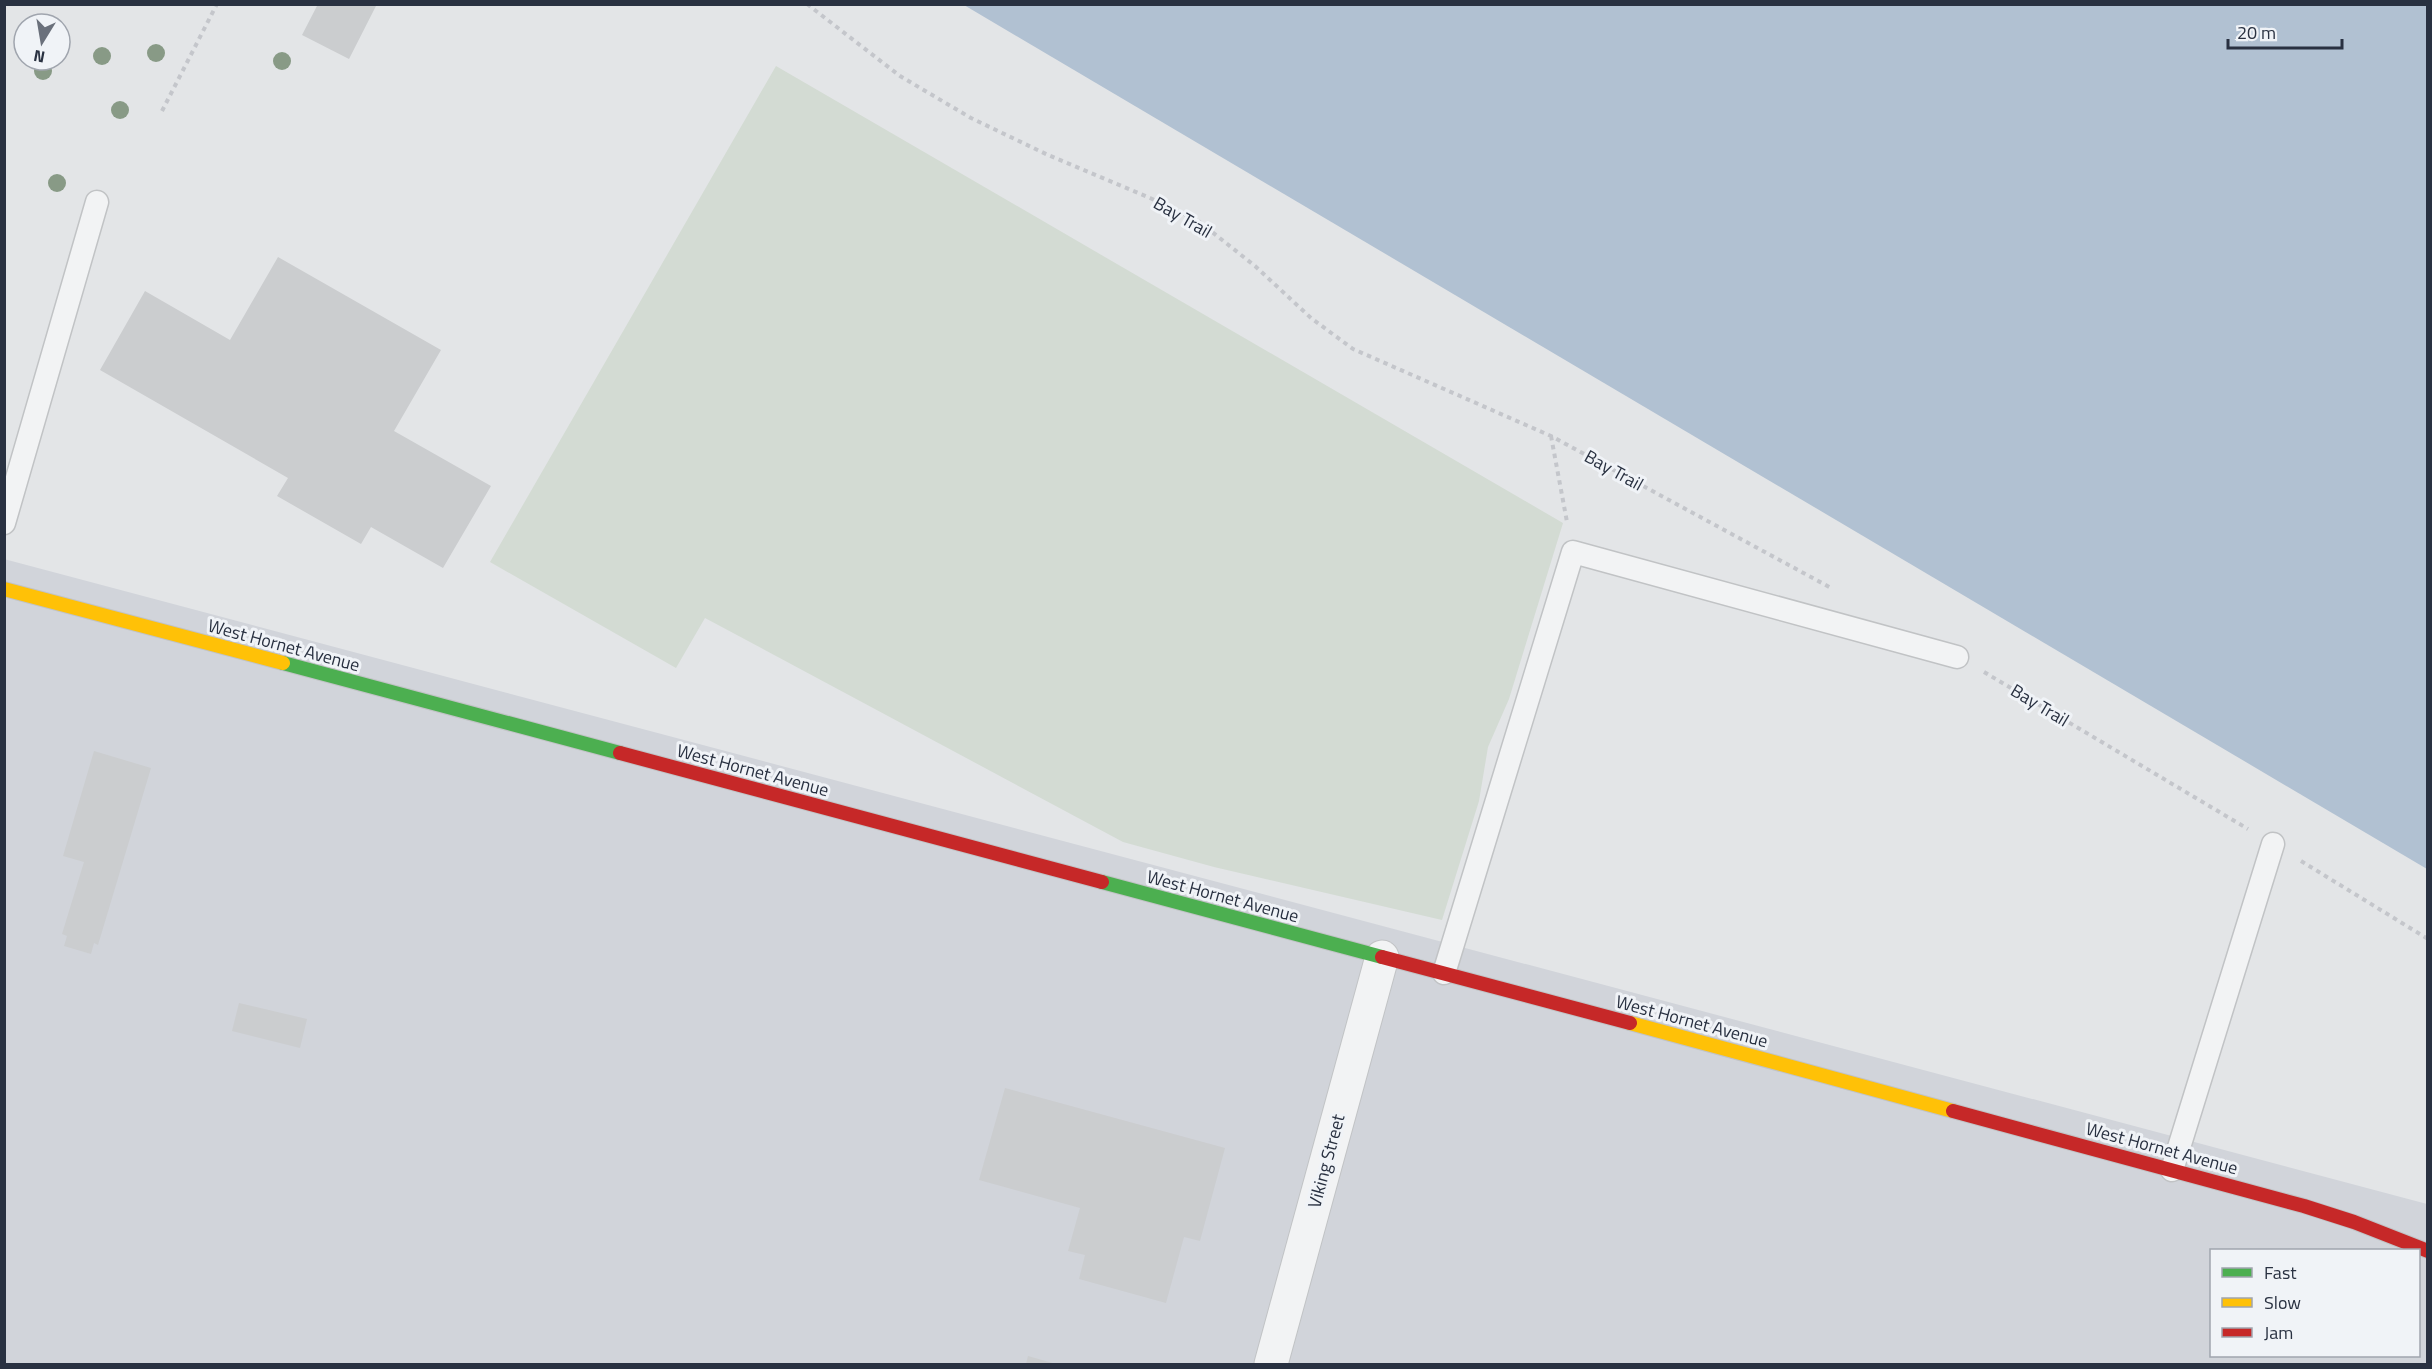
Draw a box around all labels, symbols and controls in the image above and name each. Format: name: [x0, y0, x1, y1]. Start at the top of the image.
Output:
north arrow: [12, 12, 72, 72]
scale bar: [2228, 12, 2342, 50]
text: 20 m: [2237, 19, 2276, 46]
text: N: [31, 44, 47, 70]
street label: Bay Trail: [1149, 189, 1217, 245]
street label: Bay Trail: [1579, 443, 1649, 497]
street label: West Hornet Avenue: [205, 612, 363, 678]
street label: Bay Trail: [2006, 677, 2074, 733]
street label: West Hornet Avenue: [674, 737, 832, 803]
street label: West Hornet Avenue: [1144, 863, 1302, 929]
street label: West Hornet Avenue: [1613, 988, 1771, 1054]
street label: Viking Street: [1301, 1110, 1352, 1211]
street label: West Hornet Avenue: [2083, 1115, 2241, 1181]
legend: [2210, 1249, 2420, 1357]
text: Fast: [2264, 1259, 2297, 1286]
text: Slow: [2264, 1289, 2301, 1316]
text: Jam: [2264, 1319, 2293, 1346]

